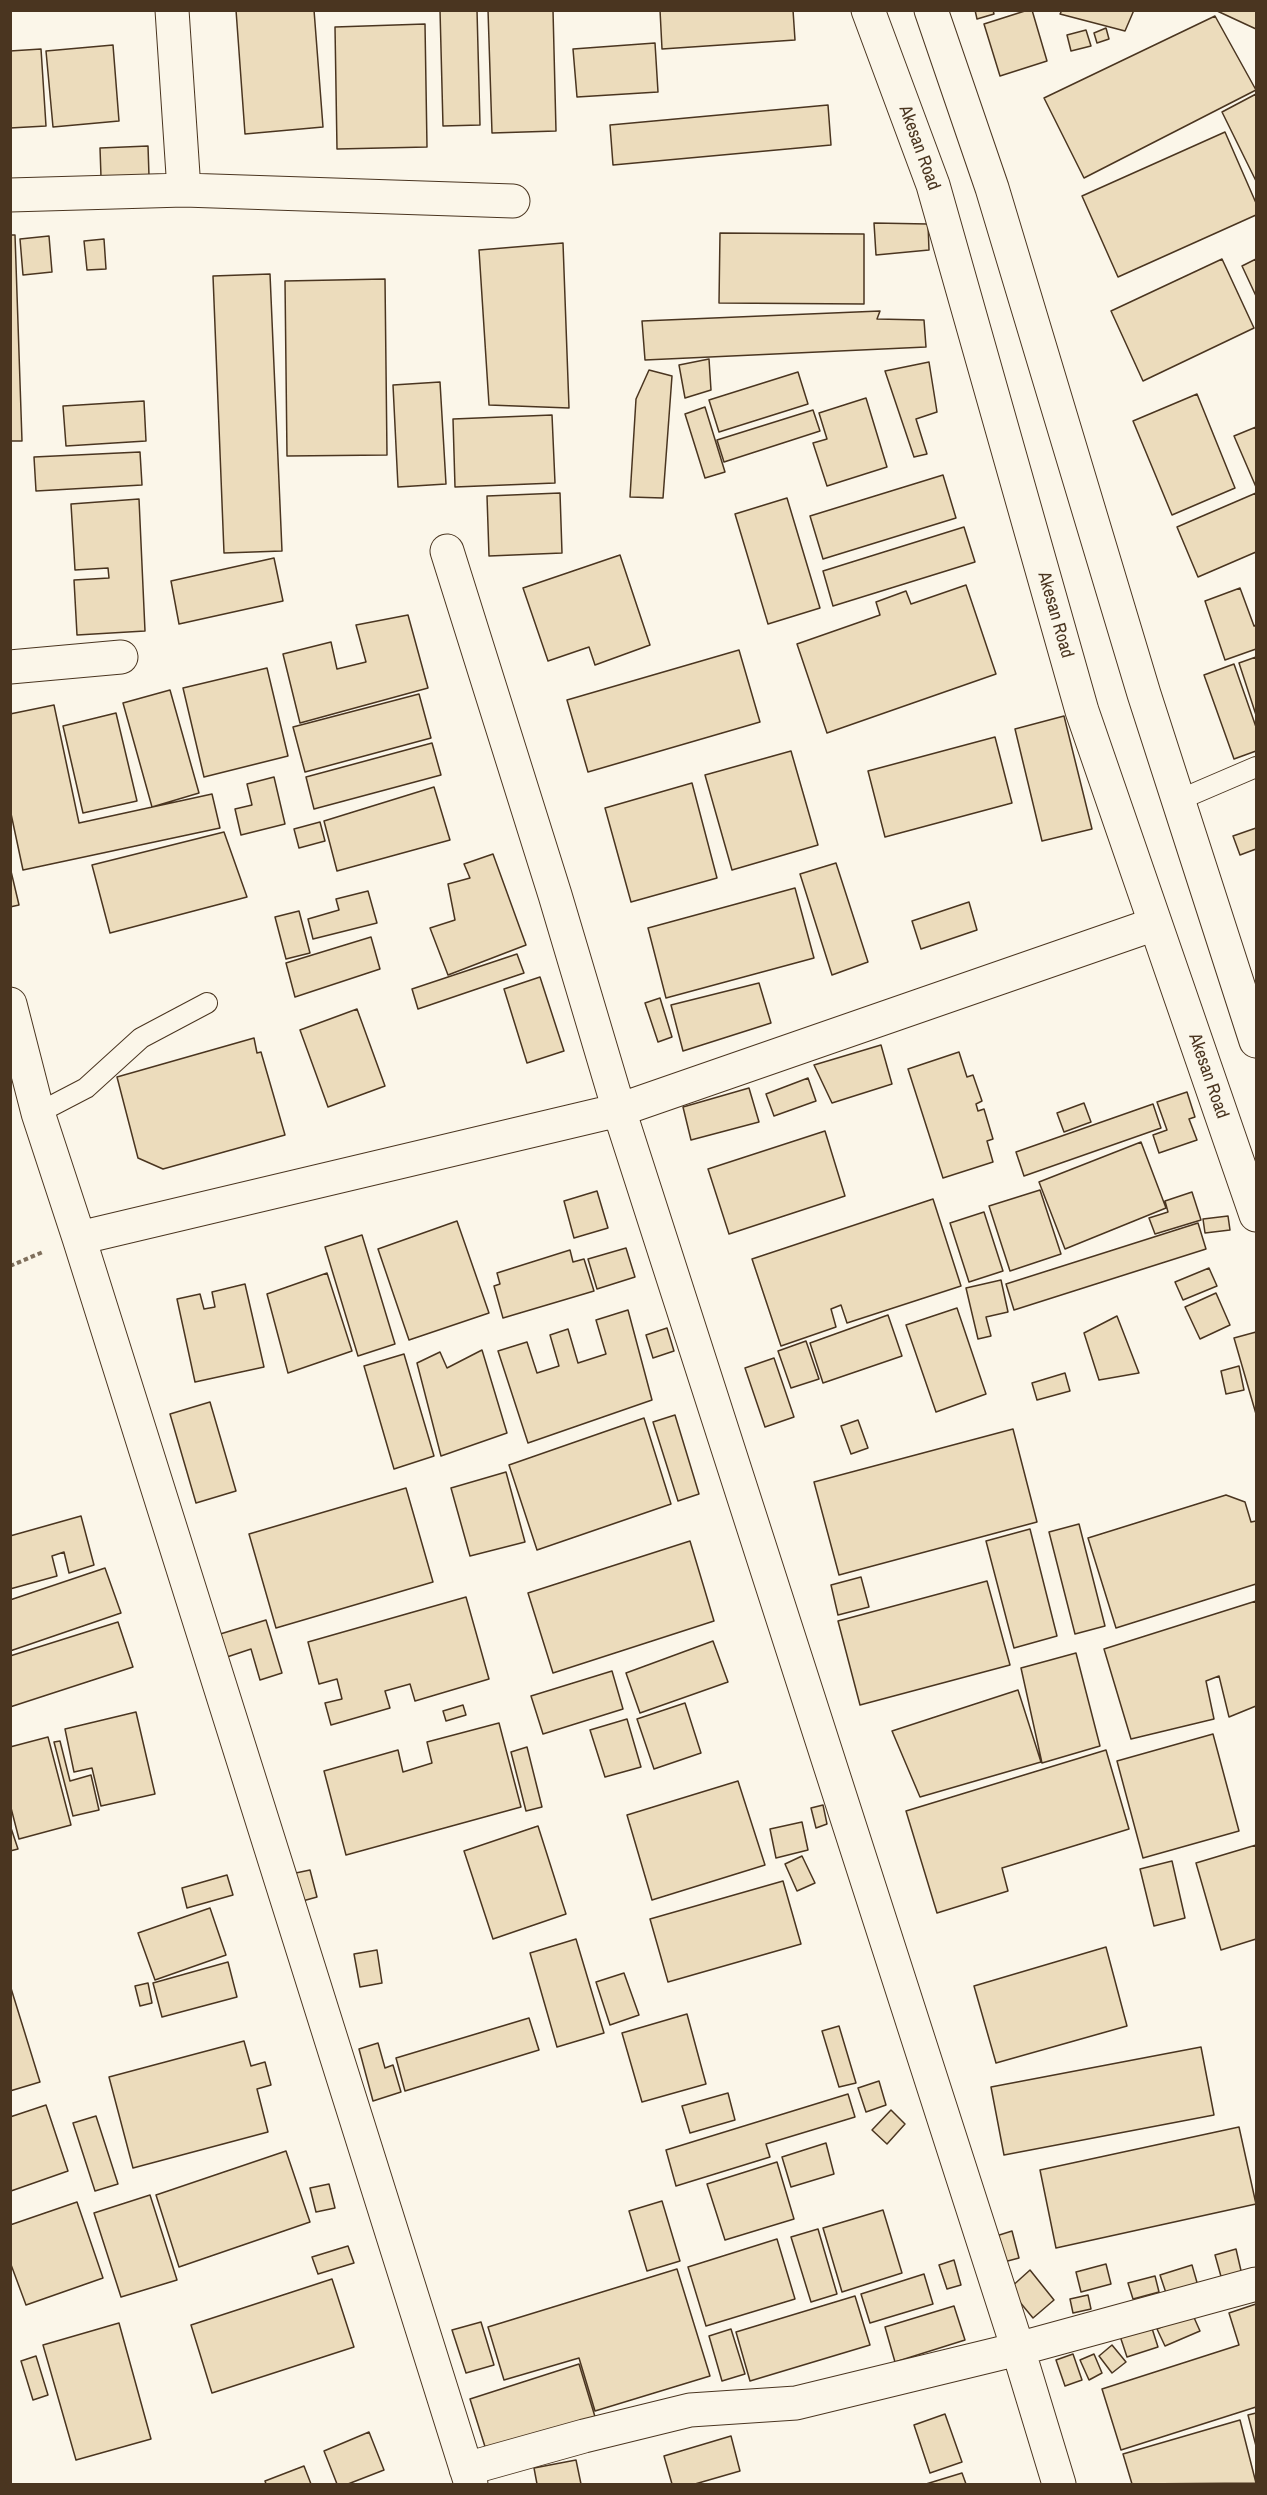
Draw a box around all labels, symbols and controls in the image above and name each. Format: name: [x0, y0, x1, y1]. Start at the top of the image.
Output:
street label: Akesan Road: [894, 103, 944, 193]
street label: Akesan Road: [1032, 569, 1078, 661]
street label: Akesan Road: [1183, 1031, 1233, 1121]

